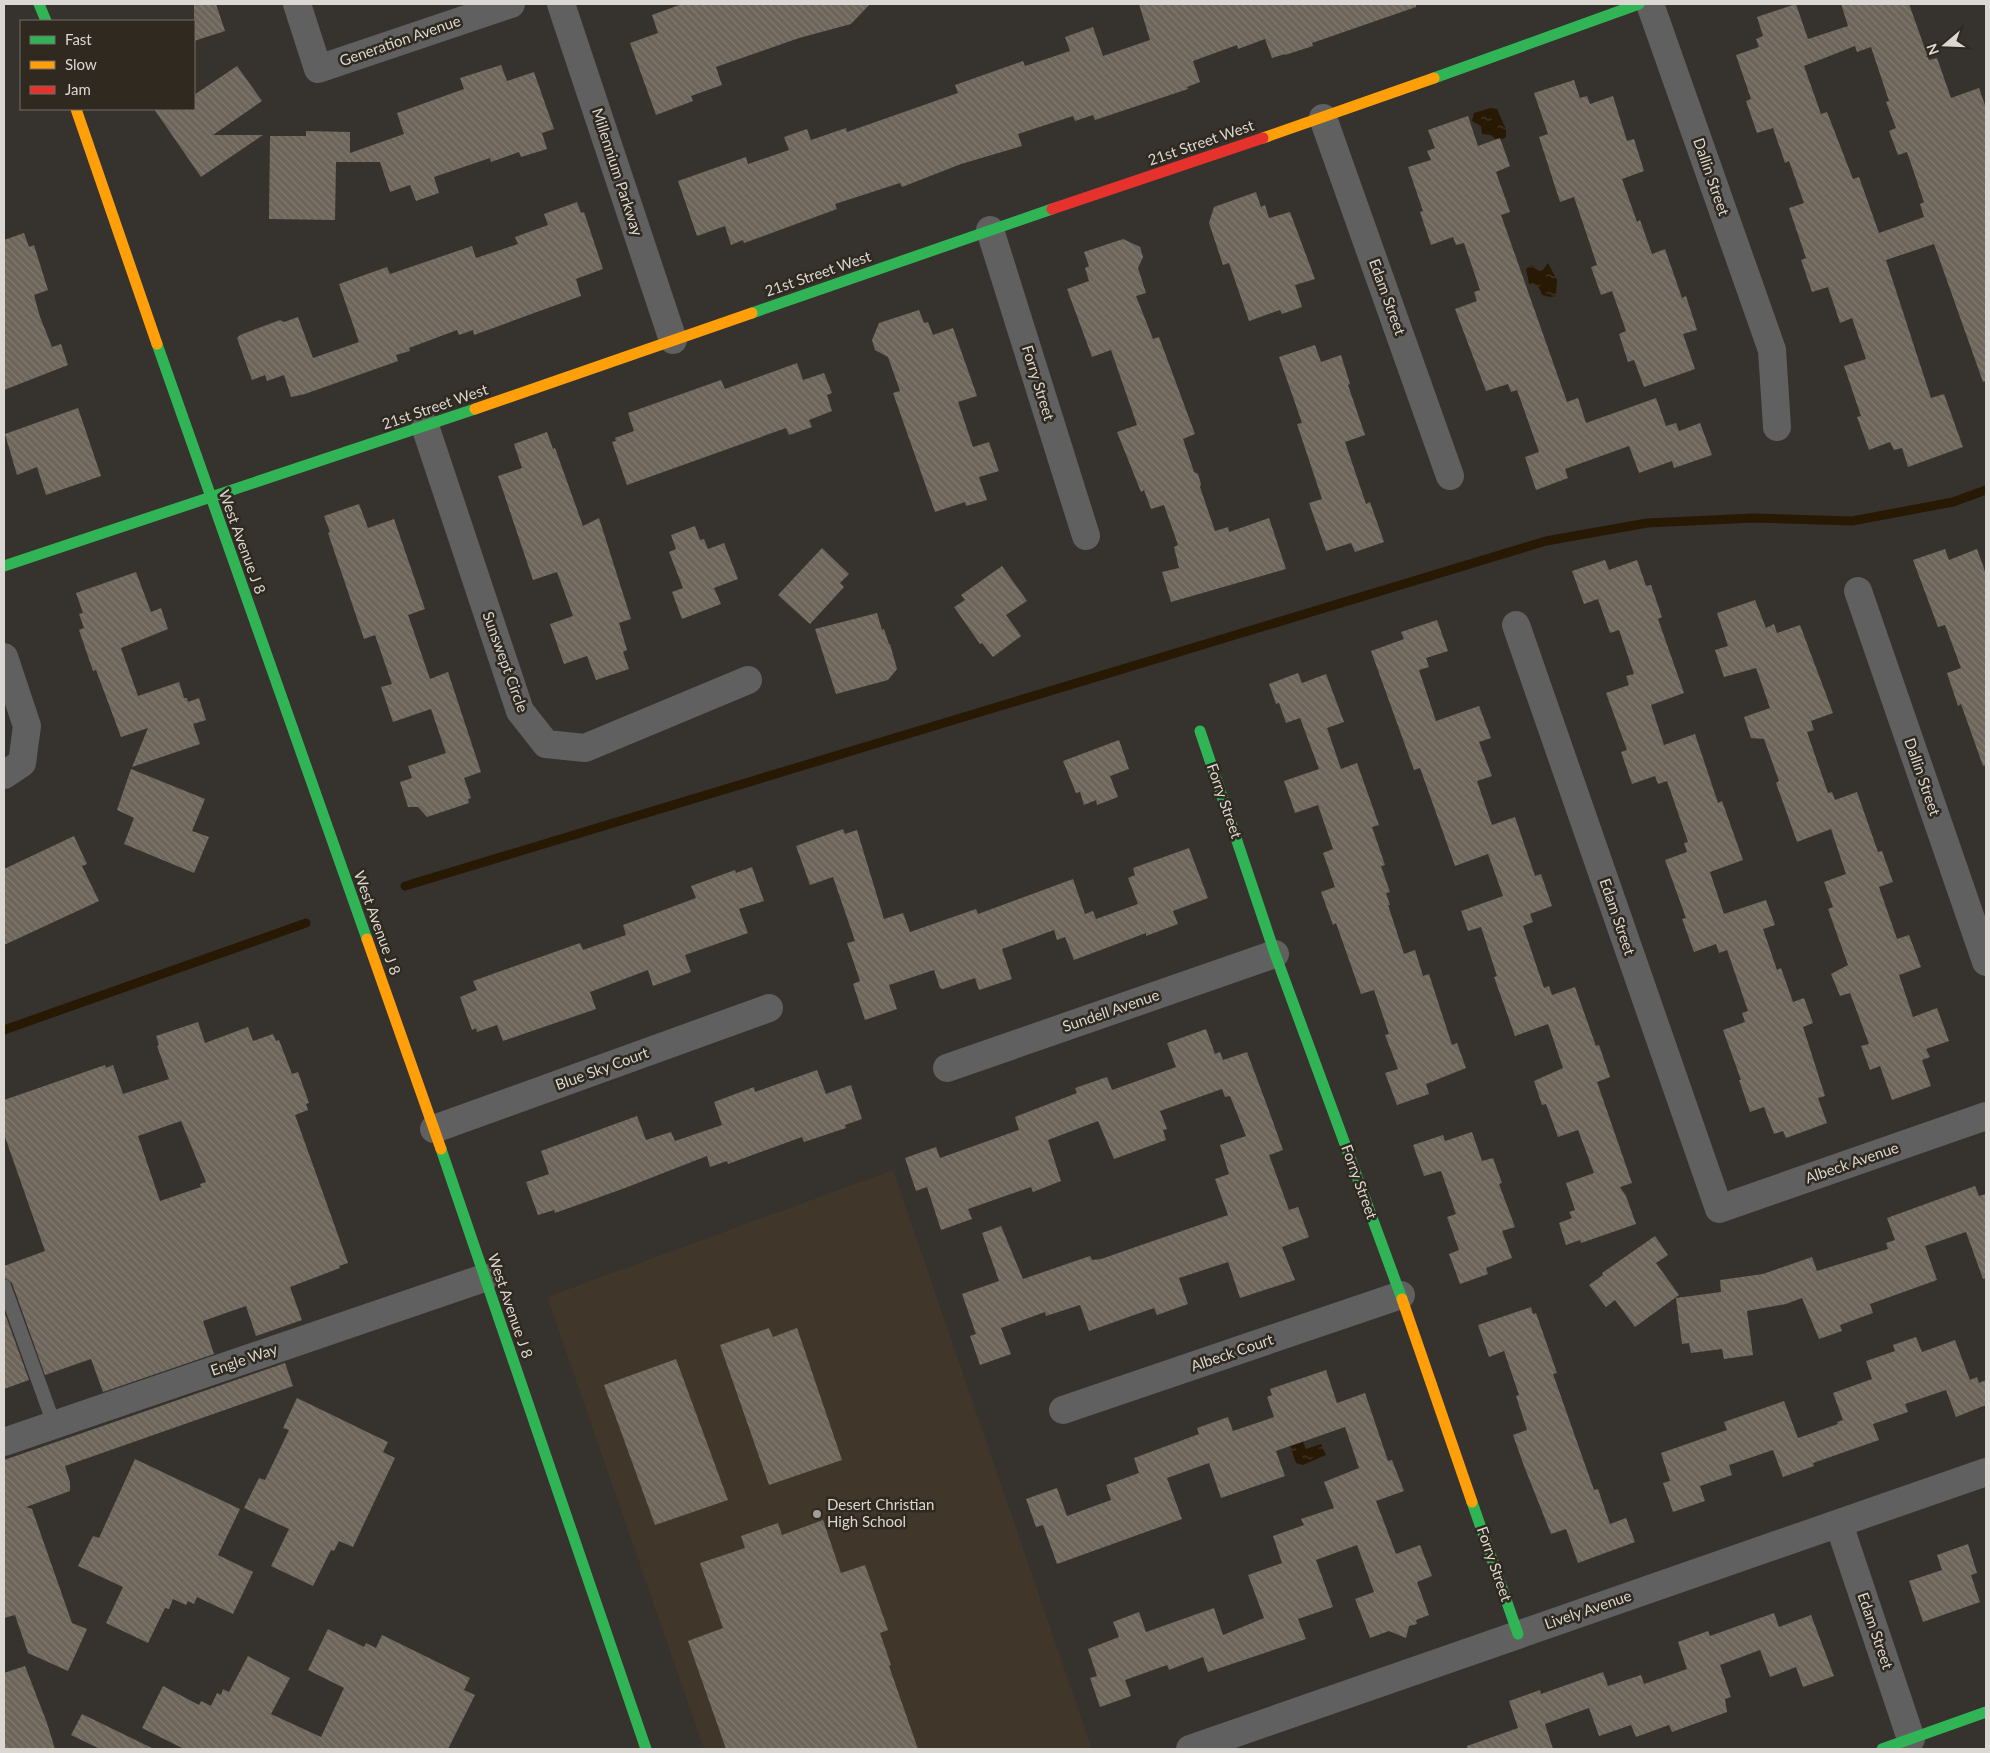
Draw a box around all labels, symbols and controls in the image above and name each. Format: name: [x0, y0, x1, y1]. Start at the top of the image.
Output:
street label: Generation Avenue: [337, 11, 463, 69]
legend: [20, 20, 195, 110]
north arrow: [1920, 20, 1970, 70]
text: Fast: [65, 30, 92, 48]
text: N: [1922, 42, 1942, 57]
text: Slow: [65, 55, 97, 73]
text: Jam: [65, 80, 91, 98]
street label: Millennium Parkway: [589, 106, 647, 238]
street label: 21st Street West: [1145, 115, 1257, 169]
street label: Dallin Street: [1690, 135, 1734, 219]
street label: 21st Street West: [762, 246, 874, 300]
street label: Edam Street: [1366, 256, 1410, 338]
street label: Forry Street: [1019, 343, 1059, 423]
street label: 21st Street West: [379, 379, 491, 433]
street label: West Avenue J 8: [216, 487, 270, 596]
street label: Sunswept Circle: [479, 609, 533, 714]
street label: Dallin Street: [1901, 735, 1945, 819]
street label: Forry Street: [1204, 761, 1246, 841]
street label: West Avenue J 8: [351, 868, 405, 977]
street label: Edam Street: [1596, 876, 1640, 958]
street label: Sundell Avenue: [1060, 985, 1161, 1035]
street label: Blue Sky Court: [553, 1043, 651, 1093]
street label: Albeck Avenue: [1803, 1138, 1901, 1186]
street label: Forry Street: [1338, 1142, 1382, 1222]
street label: West Avenue J 8: [485, 1251, 537, 1360]
street label: Albeck Court: [1188, 1329, 1276, 1375]
street label: Engle Way: [208, 1339, 280, 1379]
place label: Desert Christian High School: [827, 1495, 934, 1530]
marker: Desert Christian High School: [811, 1508, 823, 1520]
street label: Forry Street: [1474, 1524, 1516, 1604]
street label: Lively Avenue: [1542, 1586, 1634, 1632]
street label: Edam Street: [1854, 1590, 1898, 1672]

